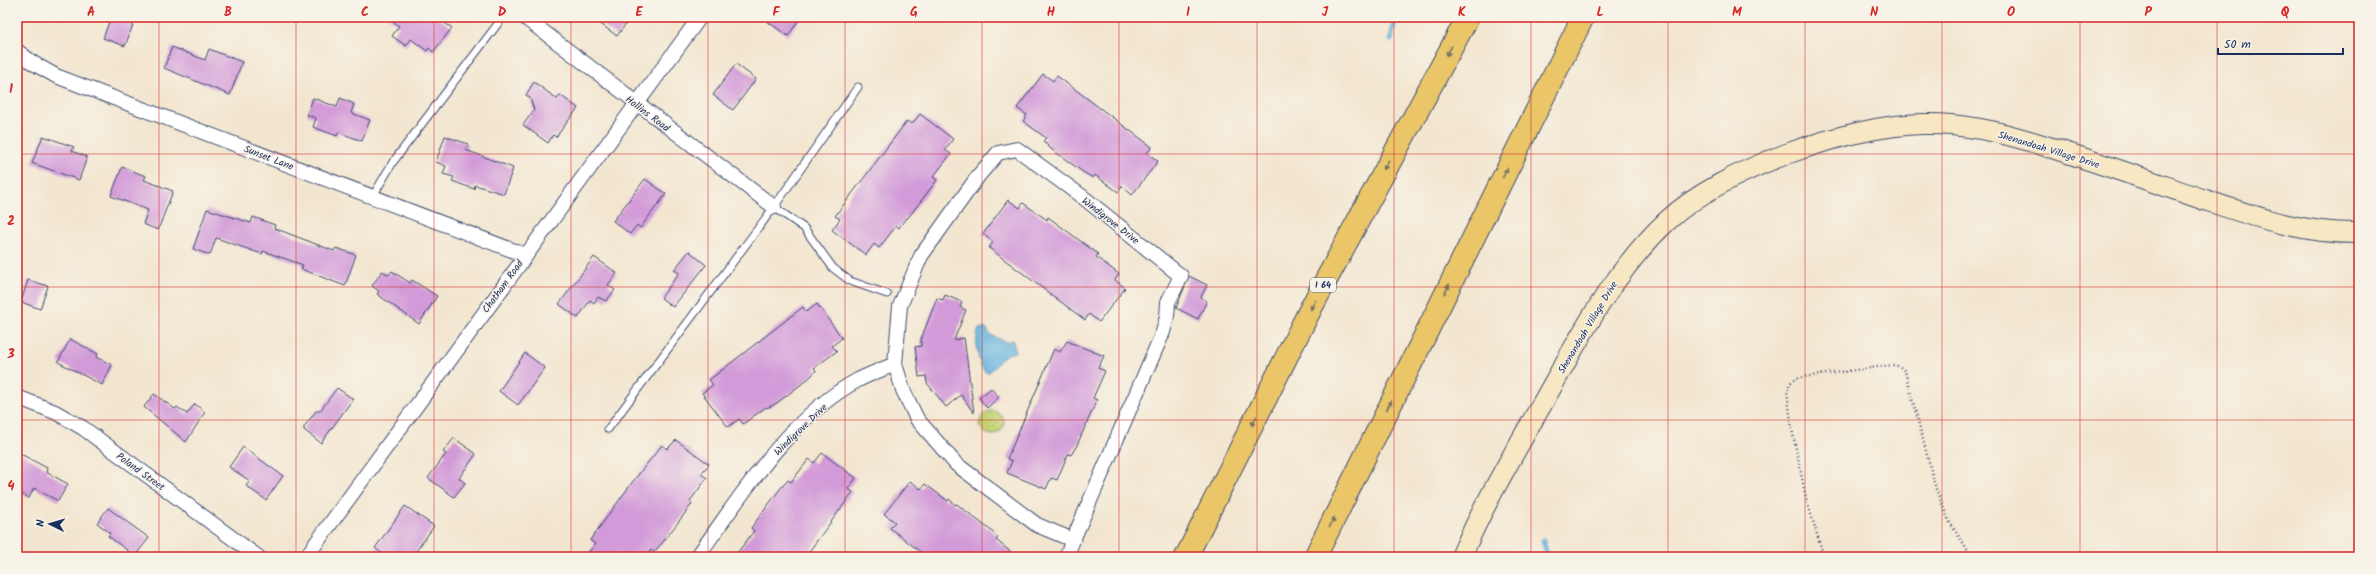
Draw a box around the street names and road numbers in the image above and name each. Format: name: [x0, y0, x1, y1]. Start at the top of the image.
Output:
street label: Hollins Road: [622, 92, 674, 136]
street label: Shenandoah Village Drive: [1996, 127, 2102, 173]
street label: Sunset Lane: [241, 141, 296, 175]
street label: Windigrove Drive: [1078, 193, 1143, 249]
street label: Chatham Road: [478, 256, 528, 316]
road number: I 64: [1310, 278, 1336, 292]
street label: Shenandoah Village Drive: [1554, 278, 1622, 377]
street label: Windigrove Drive: [770, 400, 831, 459]
street label: Poland Street: [113, 449, 168, 495]

